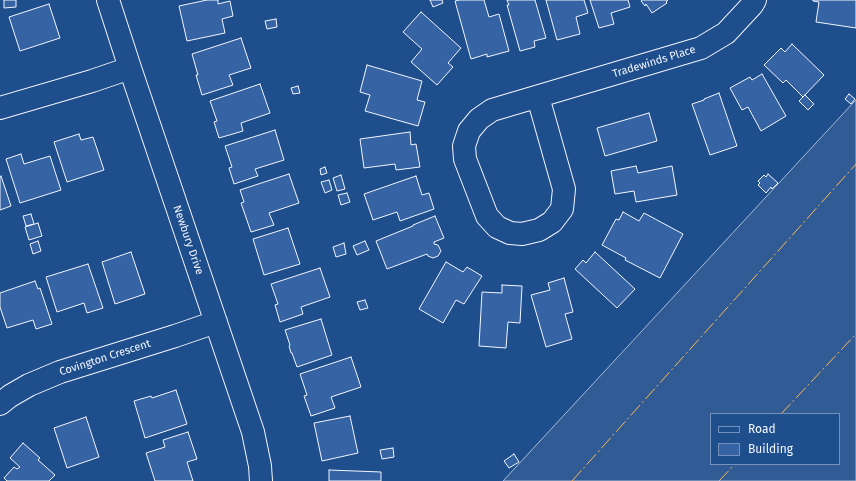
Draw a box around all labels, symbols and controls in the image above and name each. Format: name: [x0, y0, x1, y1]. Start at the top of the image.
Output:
street label: Tradewinds Place: [611, 43, 697, 81]
street label: Newbury Drive: [170, 203, 206, 277]
street label: Covington Crescent: [58, 337, 152, 379]
legend: [710, 413, 840, 465]
text: Road: [748, 422, 776, 436]
text: Building: [748, 442, 793, 456]

